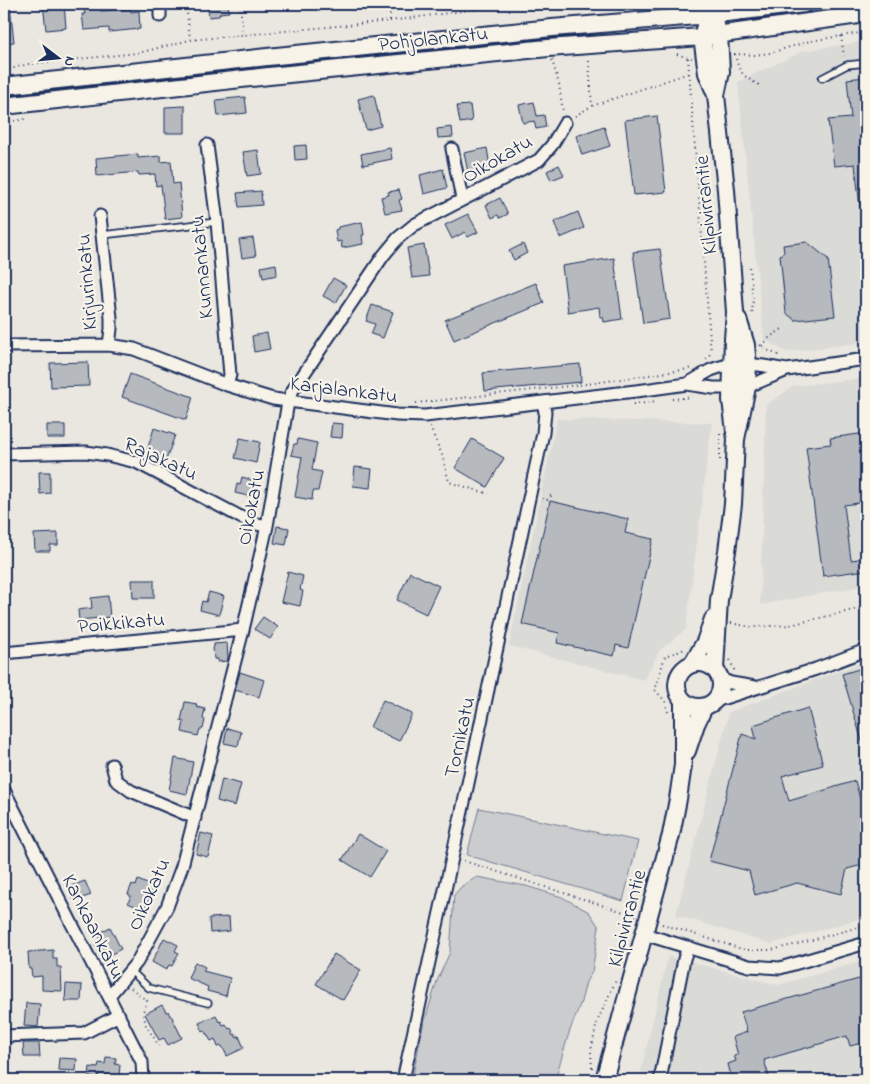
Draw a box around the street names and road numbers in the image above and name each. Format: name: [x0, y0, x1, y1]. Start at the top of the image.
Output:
street label: Pohjolankatu: [377, 19, 490, 61]
street label: Oikokatu: [457, 128, 539, 192]
street label: Kilpivirrantie: [688, 153, 726, 256]
street label: Kunnankatu: [184, 214, 222, 320]
street label: Kirjurinkatu: [70, 232, 106, 331]
street label: Karjalankatu: [288, 369, 399, 412]
street label: Rajakatu: [118, 430, 202, 489]
street label: Oikokatu: [230, 467, 274, 548]
street label: Poikkikatu: [76, 605, 166, 643]
street label: Tornikatu: [438, 694, 484, 781]
street label: Oikokatu: [121, 854, 179, 936]
street label: Kilpivirrantie: [601, 866, 655, 970]
street label: Kankaankatu: [53, 869, 131, 984]

